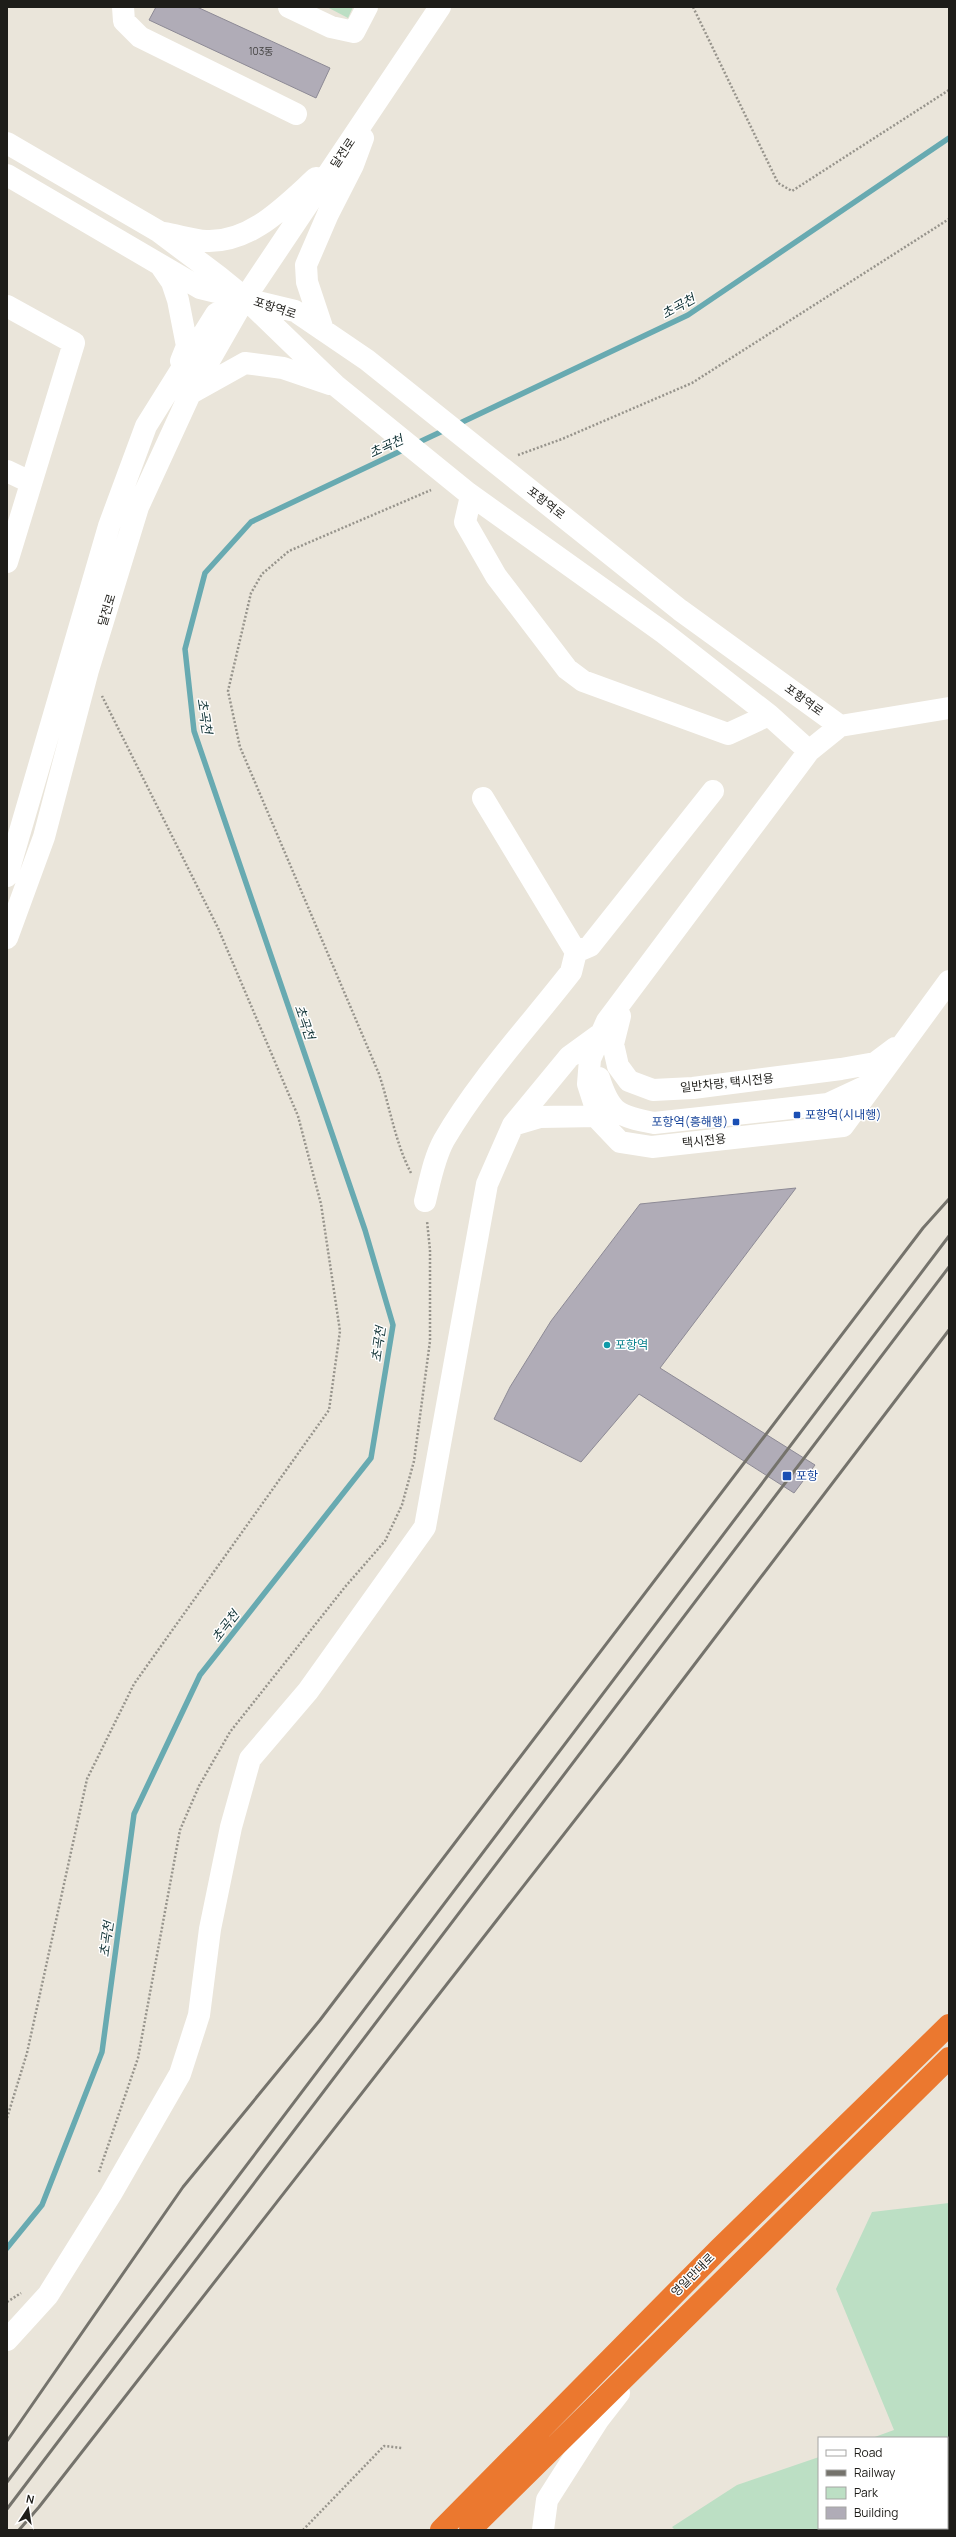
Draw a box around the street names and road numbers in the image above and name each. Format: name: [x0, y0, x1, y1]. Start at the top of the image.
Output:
street label: 달전로: [326, 134, 359, 171]
street label: 포항역로: [252, 293, 299, 322]
street label: 포항역로: [524, 482, 569, 523]
street label: 달전로: [94, 592, 119, 628]
street label: 포항역로: [781, 680, 827, 719]
street label: 일반차량, 택시전용: [679, 1069, 775, 1096]
street label: 택시전용: [681, 1130, 727, 1151]
street label: 영일만대로: [667, 2249, 718, 2300]

